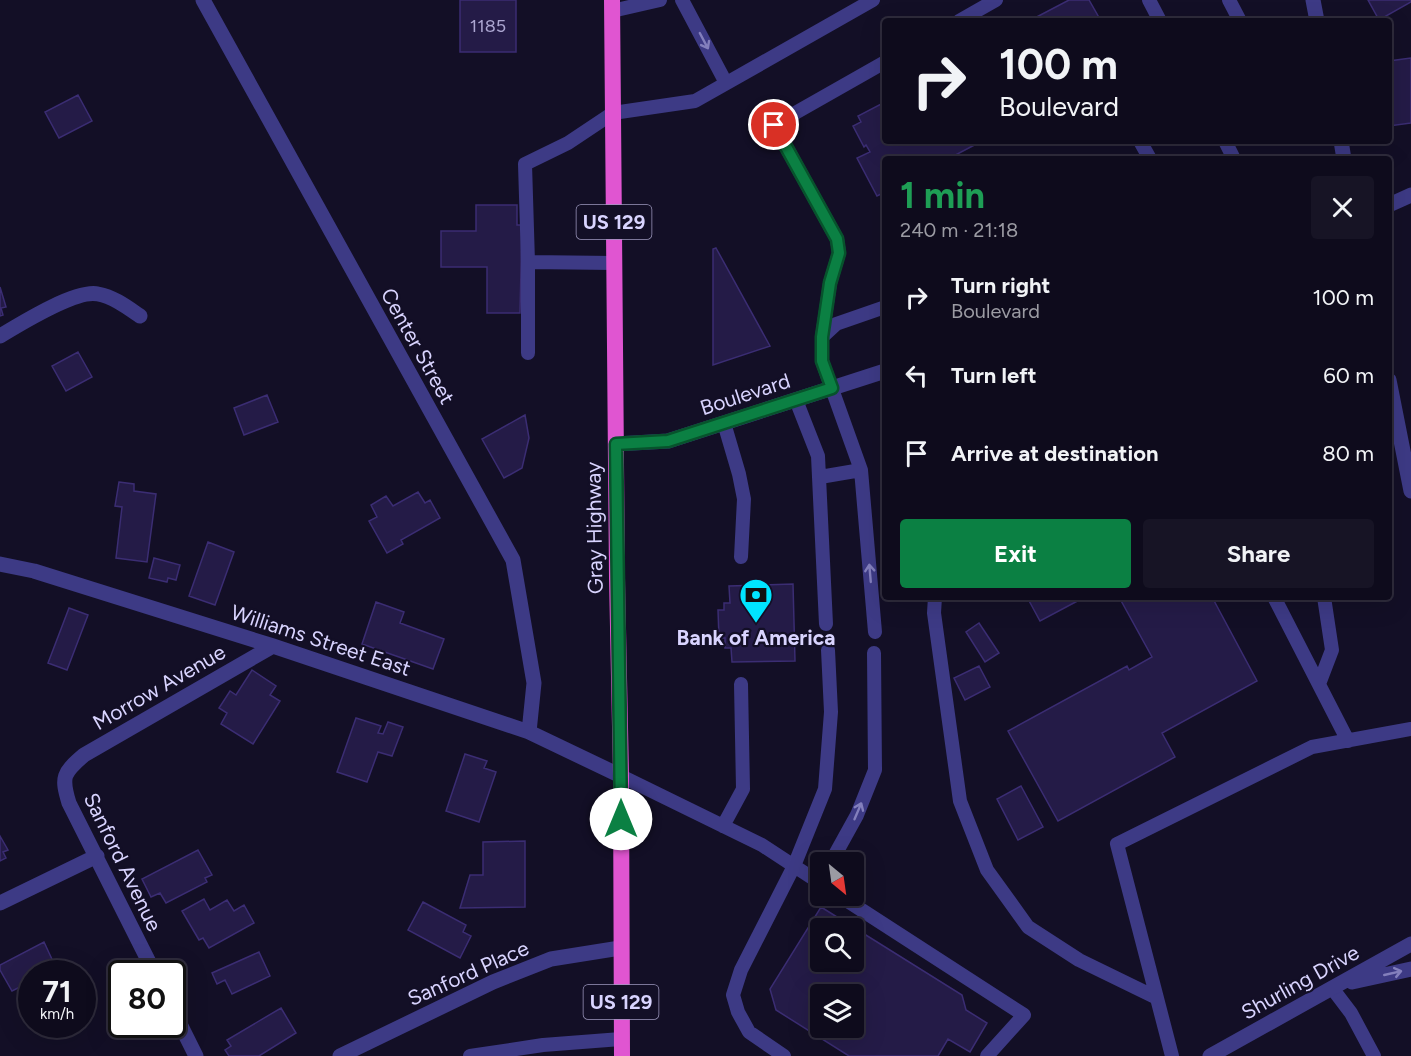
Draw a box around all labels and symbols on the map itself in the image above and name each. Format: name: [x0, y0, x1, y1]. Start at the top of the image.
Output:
house number: 1185: [470, 15, 506, 37]
one-way arrow: [699, 32, 710, 50]
pin: [748, 99, 799, 150]
road number: US 129: [576, 205, 652, 239]
street label: Center Street: [376, 284, 460, 408]
street label: Boulevard: [697, 368, 793, 420]
street label: Gray Highway: [580, 462, 608, 594]
one-way arrow: [864, 564, 875, 584]
bank icon: Bank of America: [738, 577, 774, 624]
street label: Williams Street East: [228, 599, 414, 681]
place label: Bank of America: [677, 625, 835, 650]
street label: Morrow Avenue: [88, 639, 230, 735]
position arrow: [589, 787, 653, 851]
street label: Sanford Avenue: [79, 789, 167, 935]
one-way arrow: [853, 802, 864, 821]
north arrow: [810, 852, 864, 906]
street label: Sanford Place: [403, 935, 533, 1011]
street label: Shurling Drive: [1237, 939, 1363, 1025]
speed limit sign: 80: [108, 960, 186, 1038]
one-way arrow: [1384, 966, 1403, 978]
road number: US 129: [584, 985, 658, 1019]

